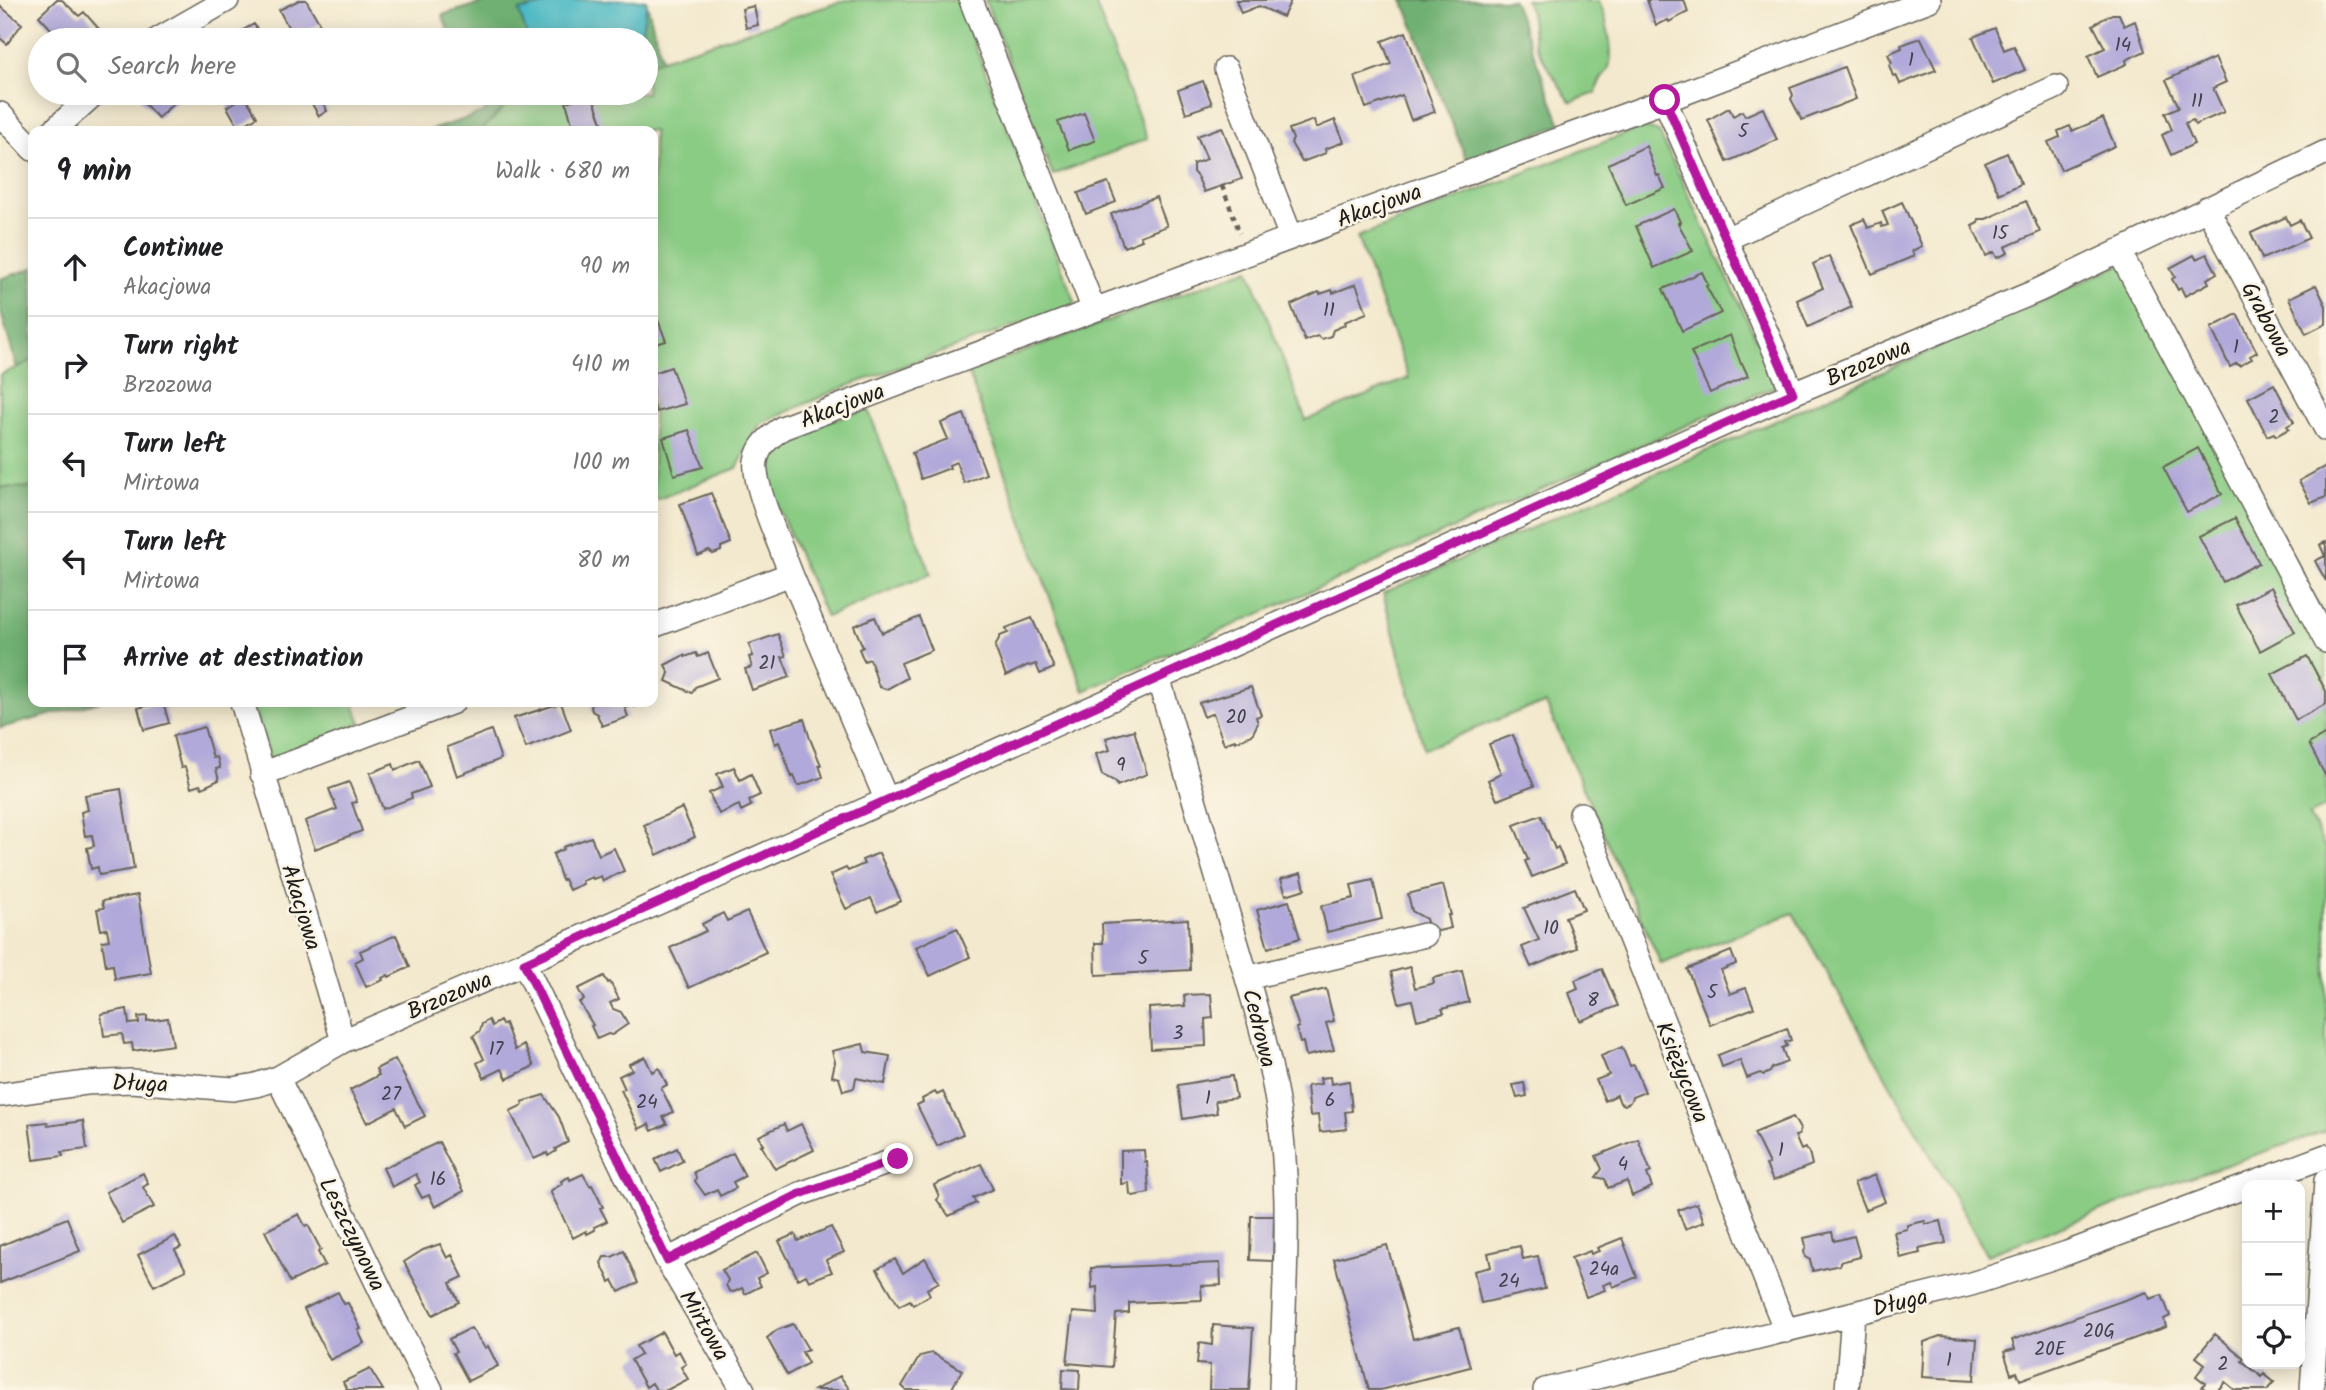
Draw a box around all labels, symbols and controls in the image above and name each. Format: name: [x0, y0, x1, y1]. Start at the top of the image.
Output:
search box: [28, 28, 658, 105]
house number: 14: [2115, 31, 2131, 61]
text: Search here: [108, 46, 236, 88]
house number: 1: [1908, 46, 1914, 76]
icon: search: [52, 48, 90, 86]
route start: [1649, 84, 1680, 115]
house number: 11: [2191, 87, 2203, 117]
house number: 5: [1738, 117, 1750, 147]
text: 9 min: [56, 148, 132, 196]
text: Walk · 680 m: [495, 154, 630, 190]
street label: Akacjowa: [1332, 175, 1427, 239]
house number: 15: [1992, 219, 2010, 249]
text: Continue: [123, 228, 224, 270]
icon: ahead: [56, 248, 94, 286]
text: 90 m: [580, 249, 630, 285]
text: Akacjowa: [123, 270, 211, 306]
street label: Grabowa: [2230, 276, 2300, 364]
house number: 11: [1323, 296, 1335, 326]
text: Turn right: [123, 326, 239, 368]
street label: Brzozowa: [1821, 330, 1917, 398]
house number: 1: [2233, 333, 2239, 363]
icon: right: [56, 346, 94, 384]
text: 410 m: [571, 347, 630, 383]
text: Brzozowa: [123, 368, 213, 404]
street label: Akacjowa: [795, 374, 890, 439]
house number: 2: [2268, 403, 2280, 433]
text: Turn left: [123, 424, 226, 466]
icon: left: [56, 444, 94, 482]
text: 100 m: [572, 445, 630, 481]
text: Mirtowa: [123, 466, 200, 502]
text: Turn left: [123, 522, 226, 564]
icon: left: [56, 542, 94, 580]
text: 80 m: [577, 543, 630, 579]
text: Mirtowa: [123, 564, 200, 600]
text: Arrive at destination: [123, 638, 363, 680]
icon: arrive: [56, 640, 94, 678]
house number: 21: [758, 649, 776, 679]
house number: 20: [1226, 703, 1246, 733]
house number: 9: [1116, 751, 1126, 781]
street label: Akacjowa: [270, 860, 330, 955]
house number: 10: [1543, 914, 1559, 944]
house number: 5: [1138, 944, 1150, 974]
street label: Brzozowa: [402, 963, 498, 1031]
house number: 5: [1707, 978, 1719, 1008]
street label: Cedrowa: [1231, 985, 1285, 1072]
house number: 8: [1587, 986, 1599, 1016]
street label: Księżycowa: [1644, 1017, 1718, 1129]
house number: 3: [1173, 1019, 1184, 1049]
house number: 17: [489, 1035, 505, 1065]
street label: Długa: [111, 1066, 169, 1104]
house number: 27: [381, 1080, 402, 1110]
house number: 1: [1205, 1084, 1211, 1114]
house number: 6: [1325, 1086, 1335, 1116]
house number: 24: [636, 1088, 658, 1118]
house number: 1: [1778, 1136, 1784, 1166]
route end: [882, 1143, 913, 1174]
house number: 4: [1618, 1150, 1628, 1180]
house number: 16: [430, 1165, 446, 1195]
street label: Leszczynowa: [308, 1172, 394, 1298]
map controls: [2242, 1180, 2305, 1369]
button: +: [2242, 1180, 2305, 1243]
button: −: [2242, 1243, 2305, 1306]
house number: 24a: [1589, 1255, 1619, 1285]
house number: 24: [1498, 1267, 1520, 1297]
street label: Długa: [1869, 1280, 1932, 1328]
street label: Mirtowa: [668, 1284, 738, 1368]
button: locate: [2242, 1306, 2305, 1369]
house number: 20G: [2083, 1317, 2115, 1347]
house number: 20E: [2034, 1335, 2067, 1365]
house number: 1: [1946, 1346, 1952, 1376]
house number: 2: [2217, 1350, 2229, 1380]

